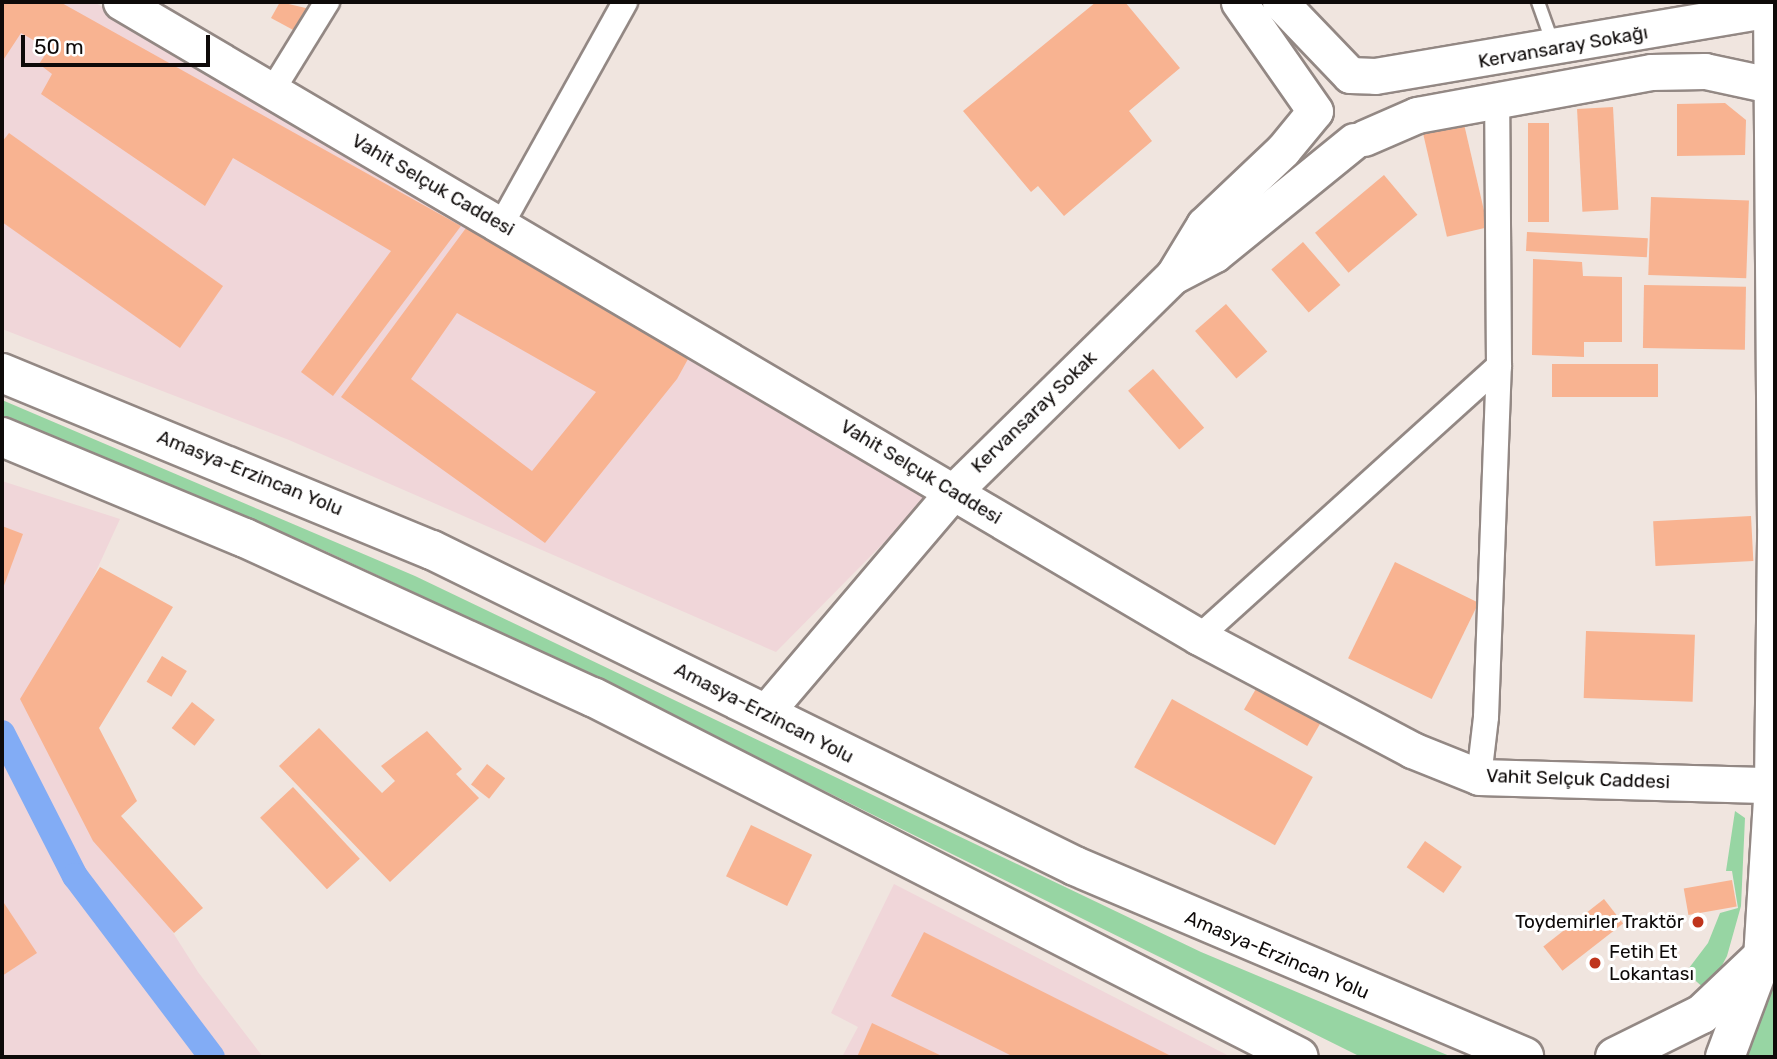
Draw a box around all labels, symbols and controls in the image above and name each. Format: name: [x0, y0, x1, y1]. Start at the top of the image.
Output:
scale bar: [24, 21, 214, 65]
street label: Kervansaray Sokağı: [1476, 21, 1650, 73]
text: 50 m: [34, 34, 84, 59]
street label: Vahit Selçuk Caddesi: [348, 129, 518, 241]
street label: Kervansaray Sokak: [966, 346, 1102, 478]
street label: Vahit Selçuk Caddesi: [836, 415, 1006, 529]
street label: Amasya-Erzincan Yolu: [154, 425, 346, 521]
street label: Amasya-Erzincan Yolu: [670, 658, 858, 768]
street label: Vahit Selçuk Caddesi: [1486, 764, 1670, 794]
street label: Amasya-Erzincan Yolu: [1181, 906, 1373, 1004]
place label: Toydemirler Traktör: [1514, 911, 1684, 933]
marker: Toydemirler Traktör: [1690, 914, 1706, 930]
place label: Fetih Et Lokantası: [1609, 941, 1694, 985]
marker: Fetih Et Lokantası: [1587, 955, 1603, 971]

